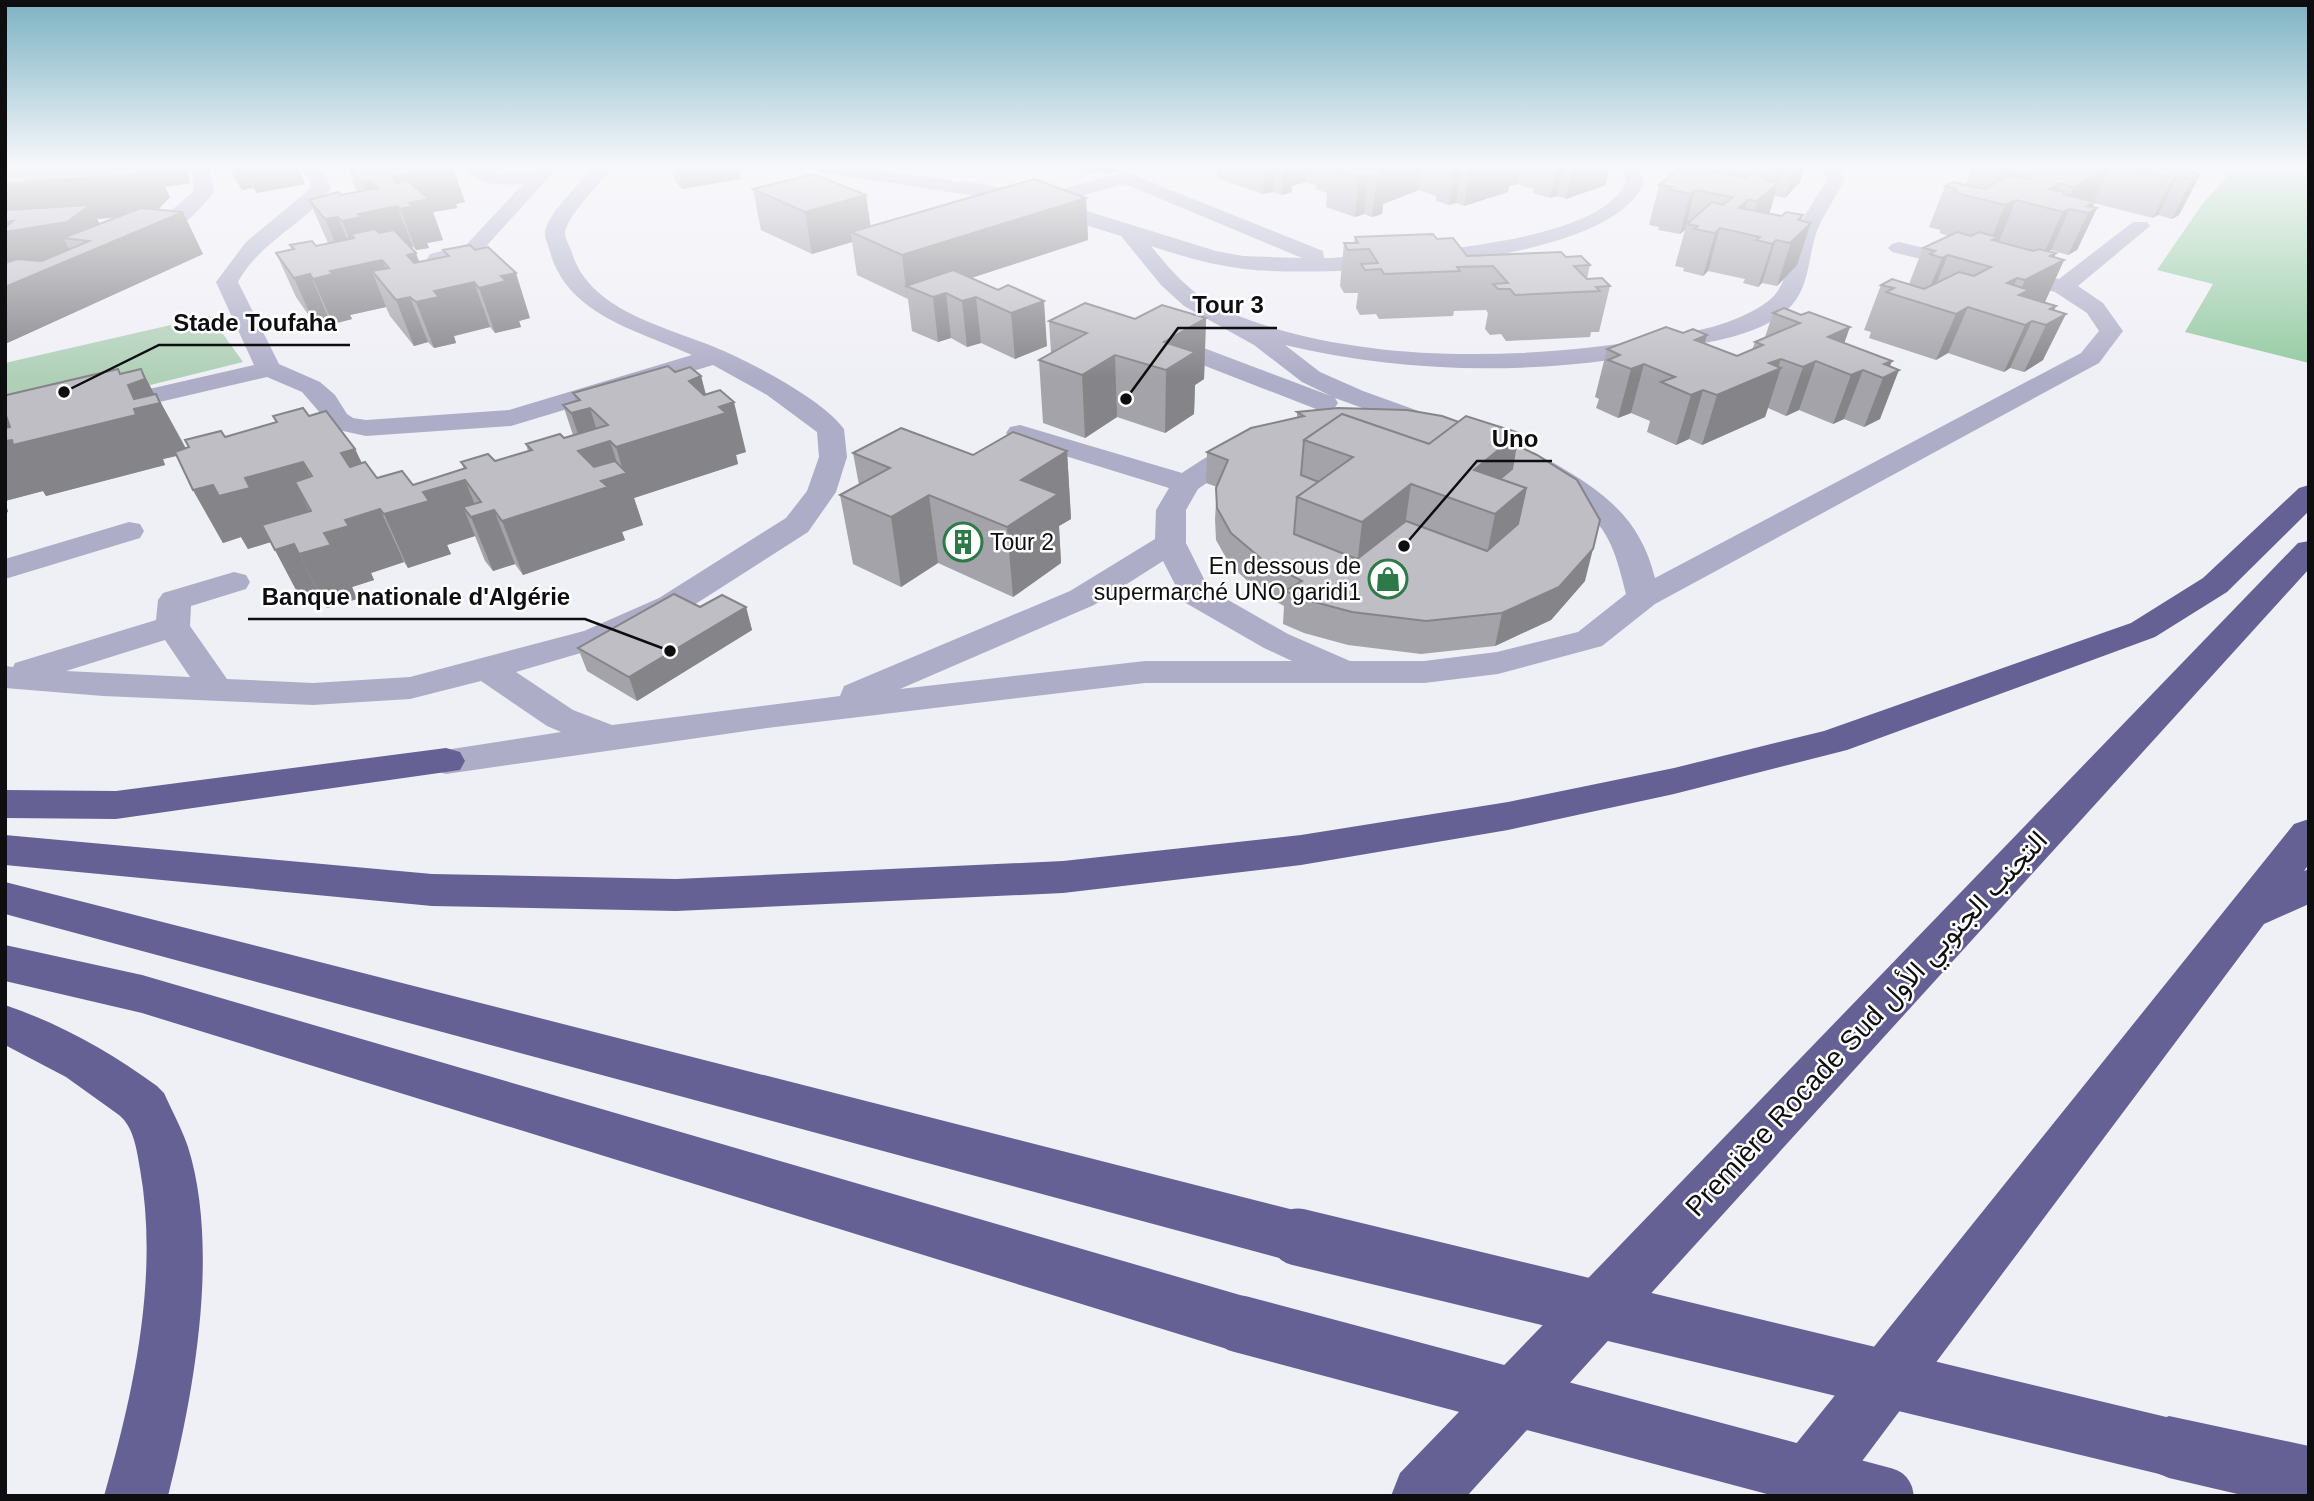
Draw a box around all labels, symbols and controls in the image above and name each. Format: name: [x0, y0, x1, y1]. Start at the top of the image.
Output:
callout: Tour 3: [1178, 283, 1277, 328]
text: Tour 3: [1192, 291, 1264, 318]
callout: Stade Toufaha: [159, 300, 350, 345]
text: Stade Toufaha: [173, 309, 337, 336]
callout: Uno: [1477, 416, 1552, 461]
text: Uno: [1492, 425, 1538, 452]
building icon: Tour 2: [942, 521, 984, 563]
place label: Tour 2: [990, 529, 1054, 555]
place label: En dessous de supermarché UNO garidi1: [1094, 553, 1361, 605]
shop icon: En dessous de supermarché UNO garidi1: [1367, 558, 1409, 600]
callout: Banque nationale d'Algérie: [248, 574, 585, 619]
text: Banque nationale d'Algérie: [262, 583, 570, 610]
street label: Première Rocade Sud التجنب الجنوبي الأول: [1679, 824, 2059, 1227]

